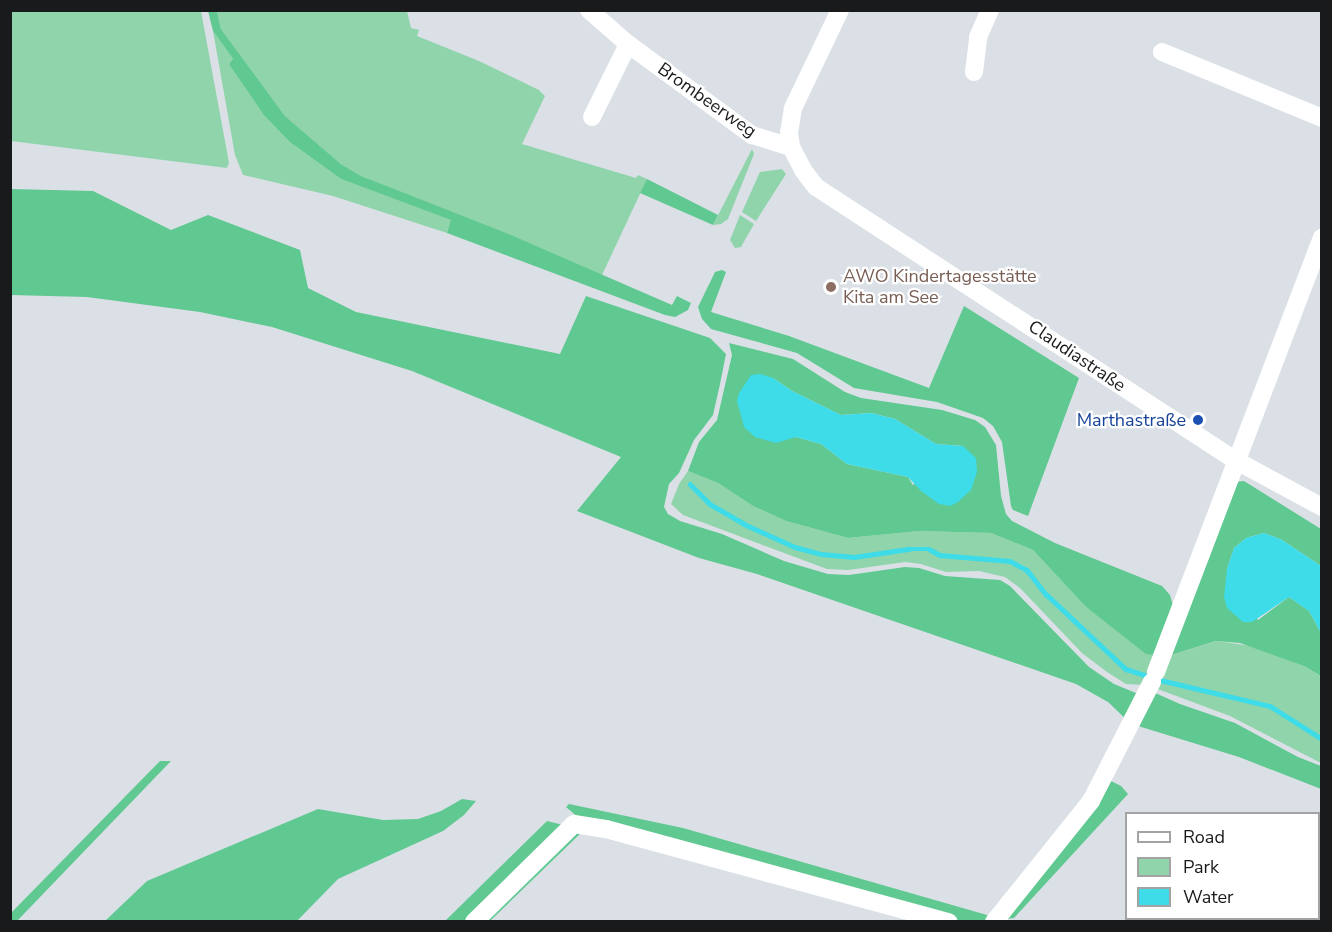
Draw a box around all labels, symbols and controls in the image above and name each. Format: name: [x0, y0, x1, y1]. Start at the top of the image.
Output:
street label: Brombeerweg: [653, 58, 761, 142]
place label: AWO Kindertagesstätte Kita am See: [843, 266, 1037, 308]
marker: AWO Kindertagesstätte Kita am See: [824, 280, 838, 294]
street label: Claudiastraße: [1024, 316, 1130, 396]
place label: Marthastraße: [1077, 409, 1186, 431]
marker: Marthastraße: [1191, 413, 1205, 427]
legend: [1125, 812, 1320, 920]
text: Road: [1183, 825, 1225, 849]
text: Park: [1183, 855, 1219, 879]
text: Water: [1183, 885, 1234, 909]

